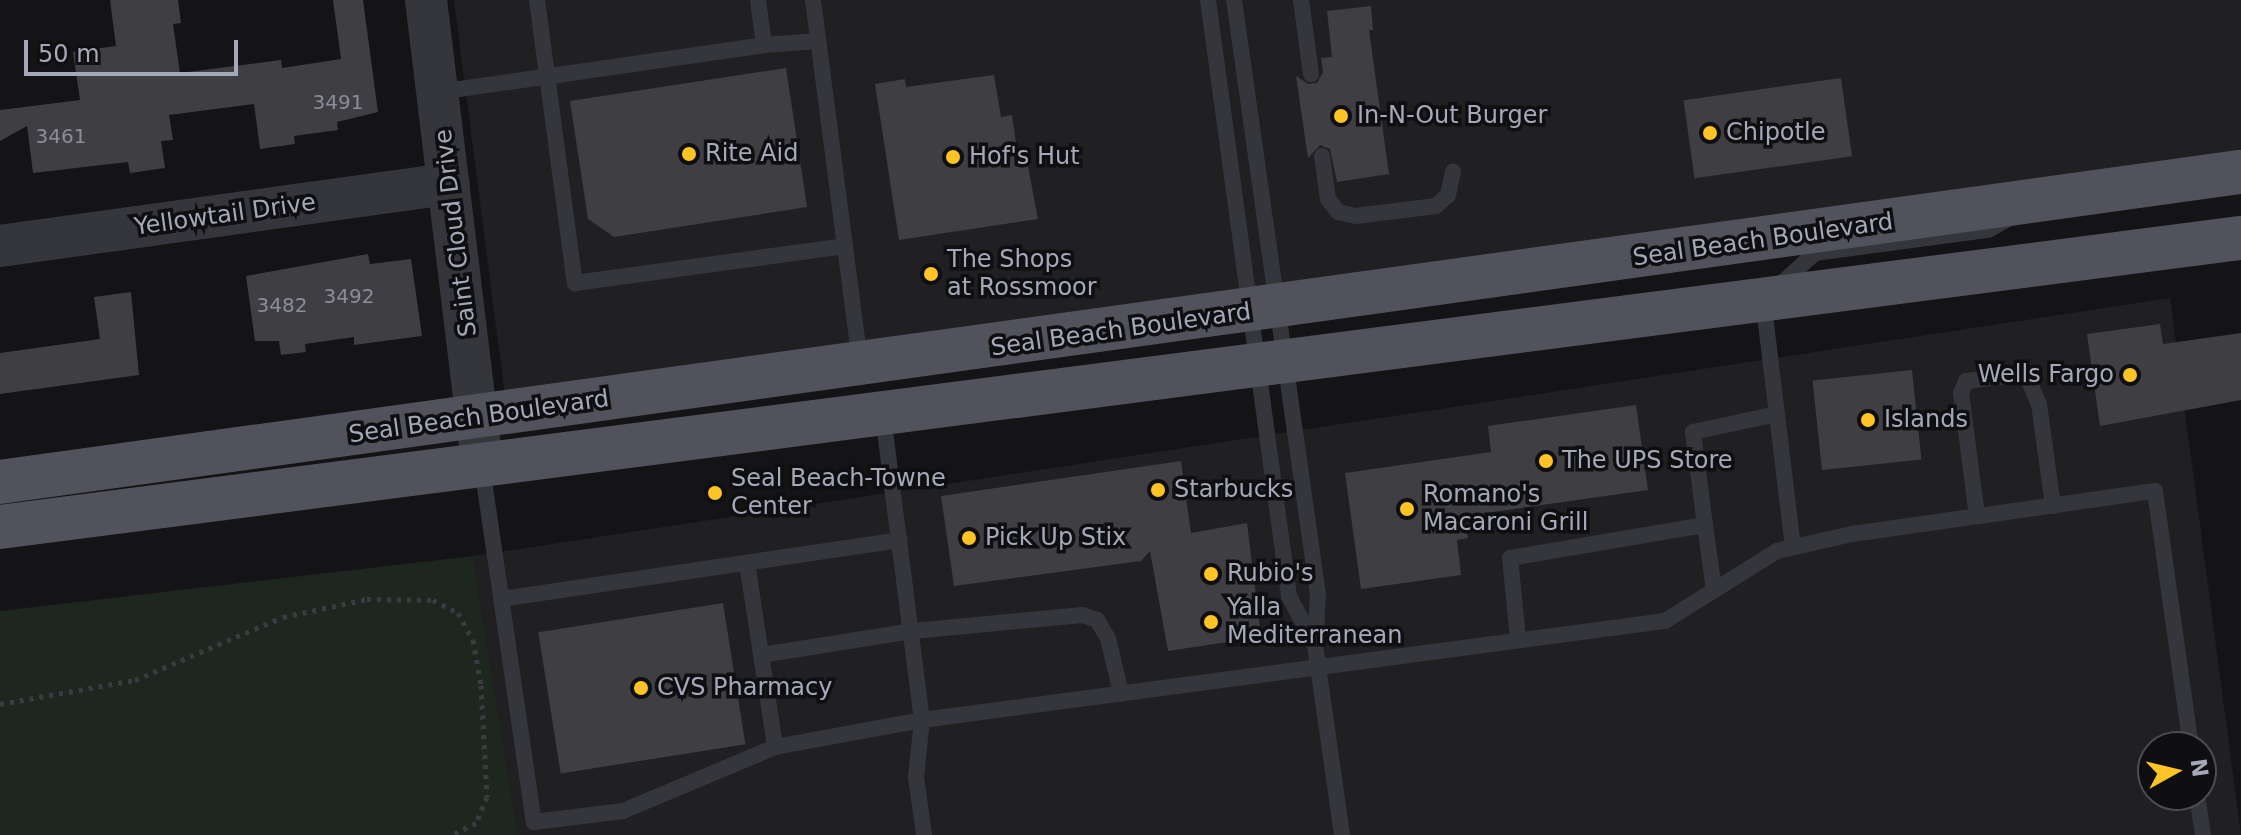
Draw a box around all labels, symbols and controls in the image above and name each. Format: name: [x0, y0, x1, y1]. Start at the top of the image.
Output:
scale bar: [28, 24, 242, 74]
text: 50 m: [38, 40, 100, 68]
house number: 3491: [313, 90, 363, 114]
place label: In-N-Out Burger: [1357, 102, 1547, 130]
marker: In-N-Out Burger: [1332, 107, 1350, 125]
place label: Chipotle: [1726, 119, 1825, 147]
house number: 3461: [36, 124, 86, 148]
marker: Chipotle: [1701, 124, 1719, 142]
street label: Saint Cloud Drive: [429, 128, 483, 338]
place label: Rite Aid: [705, 140, 798, 168]
place label: Hof's Hut: [969, 143, 1080, 171]
marker: Rite Aid: [680, 145, 698, 163]
marker: Hof's Hut: [944, 148, 962, 166]
street label: Yellowtail Drive: [132, 188, 318, 242]
street label: Seal Beach Boulevard: [1631, 207, 1895, 273]
place label: The Shops at Rossmoor: [947, 246, 1097, 302]
marker: The Shops at Rossmoor: [922, 265, 940, 283]
house number: 3492: [324, 284, 374, 308]
house number: 3482: [257, 293, 307, 317]
street label: Seal Beach Boulevard: [989, 297, 1253, 363]
place label: Wells Fargo: [1978, 361, 2114, 389]
marker: Wells Fargo: [2121, 366, 2139, 384]
street label: Seal Beach Boulevard: [347, 384, 611, 450]
place label: Islands: [1884, 406, 1968, 434]
marker: Islands: [1859, 411, 1877, 429]
place label: The UPS Store: [1562, 447, 1733, 475]
marker: The UPS Store: [1537, 452, 1555, 470]
place label: Seal Beach-Towne Center: [731, 465, 946, 521]
place label: Starbucks: [1174, 476, 1293, 504]
marker: Starbucks: [1149, 481, 1167, 499]
place label: Romano's Macaroni Grill: [1423, 481, 1588, 537]
marker: Seal Beach-Towne Center: [706, 484, 724, 502]
marker: Romano's Macaroni Grill: [1398, 500, 1416, 518]
place label: Pick Up Stix: [985, 524, 1126, 552]
marker: Pick Up Stix: [960, 529, 978, 547]
place label: Rubio's: [1227, 560, 1313, 588]
marker: Rubio's: [1202, 565, 1220, 583]
place label: Yalla Mediterranean: [1227, 594, 1402, 650]
marker: Yalla Mediterranean: [1202, 613, 1220, 631]
place label: CVS Pharmacy: [657, 674, 832, 702]
marker: CVS Pharmacy: [632, 679, 650, 697]
north arrow: [2137, 731, 2217, 811]
text: N: [2186, 757, 2213, 779]

